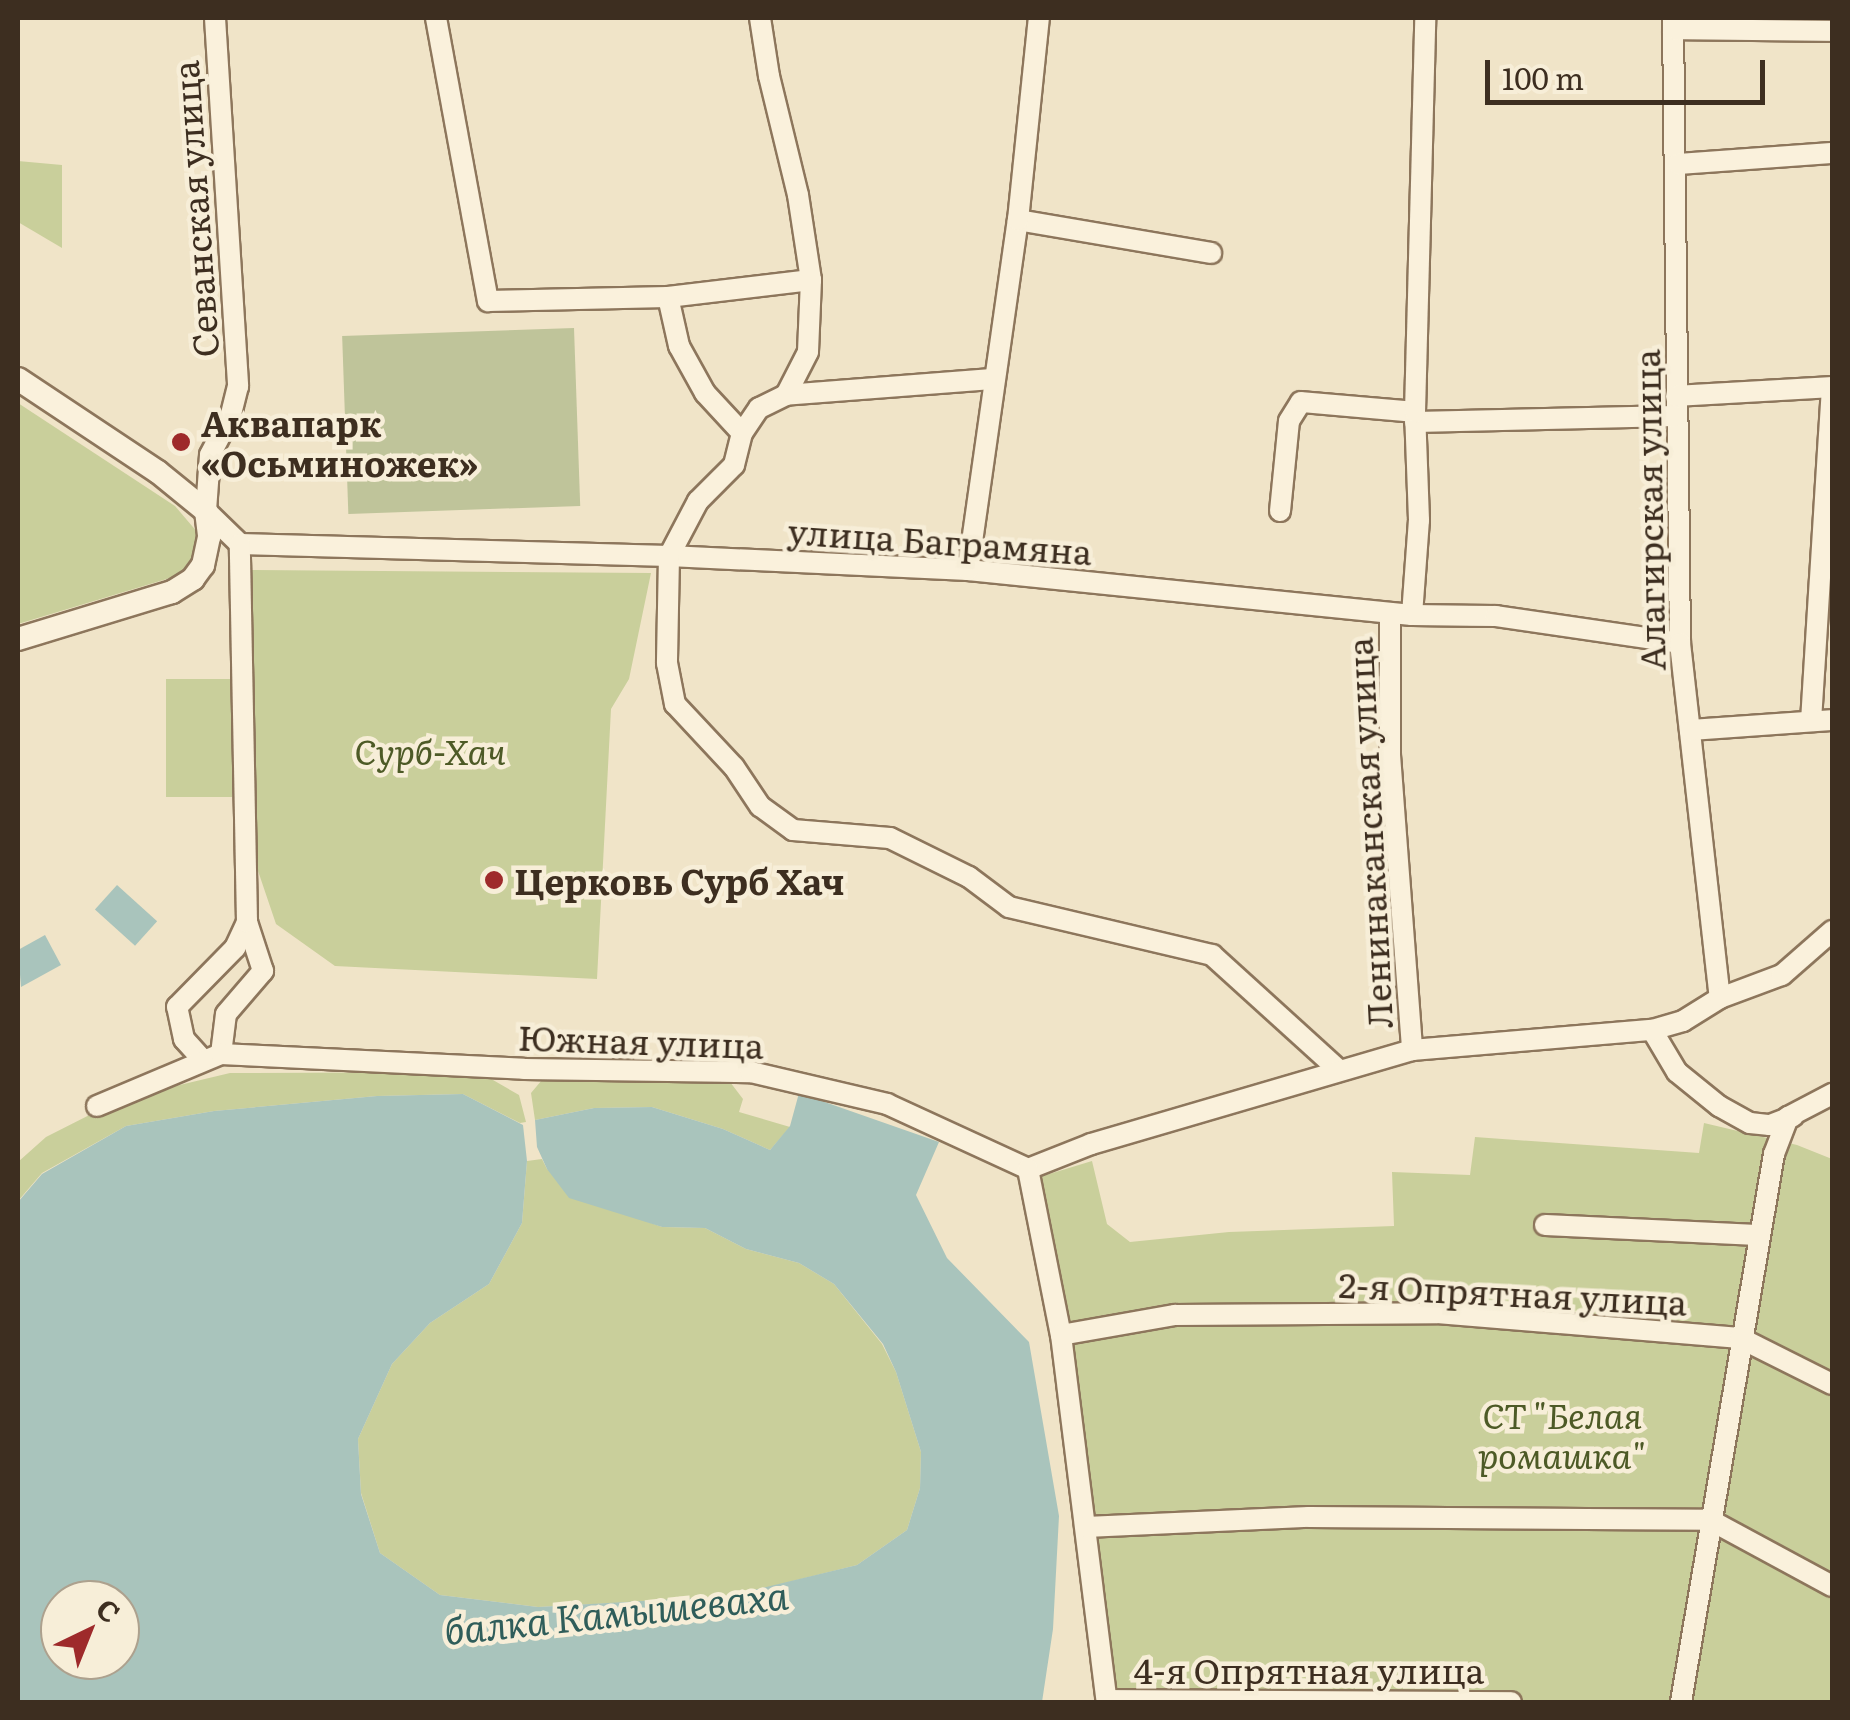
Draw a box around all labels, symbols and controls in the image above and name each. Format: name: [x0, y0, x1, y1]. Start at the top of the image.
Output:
scale bar: [1490, 40, 1770, 102]
text: 100 m: [1502, 55, 1584, 99]
street label: Севанская улица: [163, 59, 225, 359]
street label: Алагирская улица: [1624, 349, 1672, 671]
place label: Аквапарк «Осьминожек»: [201, 401, 478, 483]
marker: Аквапарк «Осьминожек»: [170, 431, 192, 453]
street label: улица Баграмяна: [786, 508, 1094, 572]
street label: Ленинаканская улица: [1337, 636, 1399, 1030]
park label: Сурб-Хач: [354, 729, 506, 771]
place label: Церковь Сурб Хач: [514, 859, 845, 901]
marker: Церковь Сурб Хач: [483, 869, 505, 891]
street label: Южная улица: [517, 1015, 765, 1065]
street label: 2-я Опрятная улица: [1338, 1262, 1688, 1322]
park label: СТ "Белая ромашка": [1478, 1393, 1646, 1475]
water label: балка Камышеваха: [442, 1570, 790, 1652]
north arrow: [40, 1580, 140, 1680]
text: С: [87, 1587, 131, 1632]
street label: 4-я Опрятная улица: [1134, 1648, 1484, 1690]

